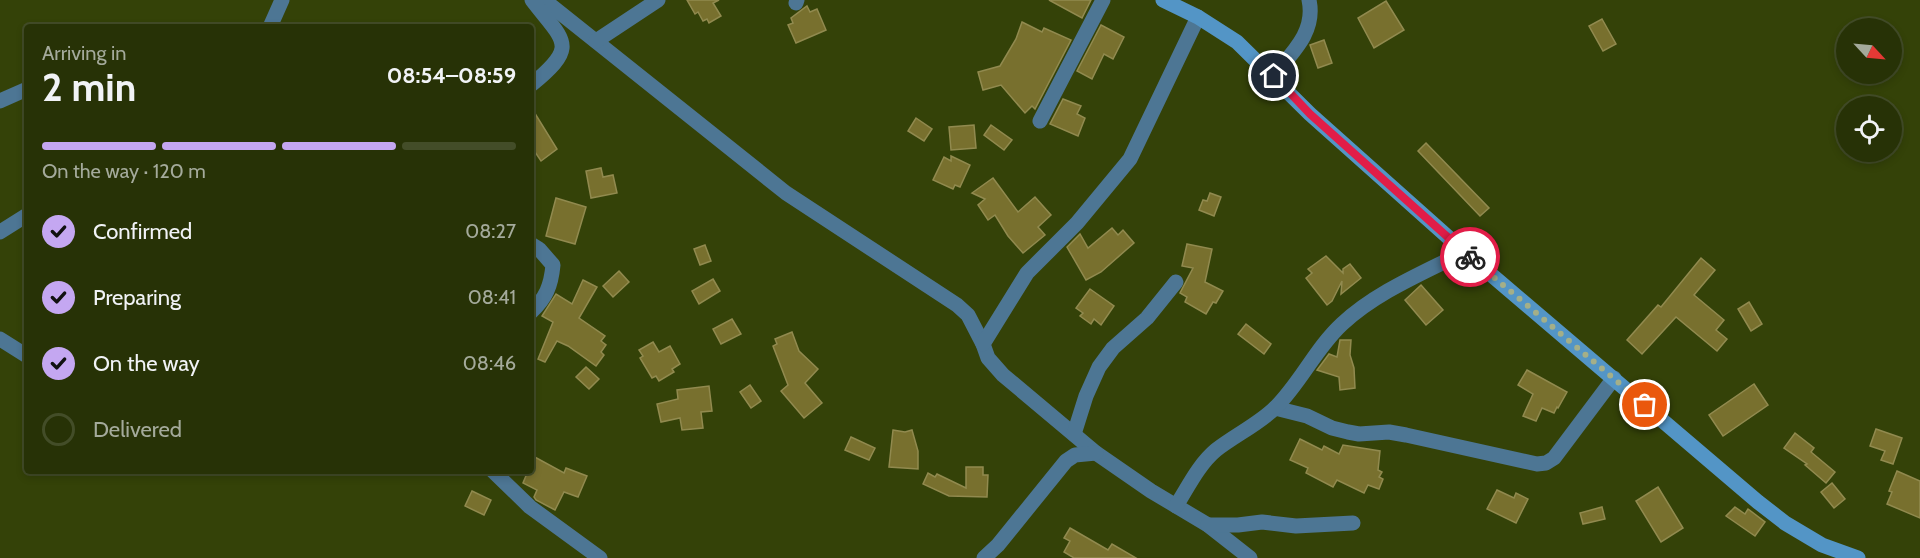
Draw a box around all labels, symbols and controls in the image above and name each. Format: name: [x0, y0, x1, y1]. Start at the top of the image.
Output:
north arrow: [1836, 18, 1902, 84]
map controls: [1836, 18, 1902, 162]
text: Arriving in: [42, 41, 126, 65]
pin: [1248, 50, 1299, 101]
icon: home: [1257, 59, 1290, 92]
text: 08:54–08:59: [387, 62, 516, 89]
text: 2 min: [42, 63, 136, 111]
button: locate: [1836, 96, 1902, 162]
text: On the way · 120 m: [42, 159, 206, 183]
icon: check: [42, 215, 75, 248]
text: Confirmed: [93, 218, 192, 245]
text: 08:27: [465, 219, 516, 243]
courier: [1440, 227, 1500, 287]
icon: bike: [1454, 241, 1487, 274]
icon: check: [42, 281, 75, 314]
text: Preparing: [93, 284, 181, 311]
text: 08:41: [468, 285, 516, 309]
icon: check: [42, 347, 75, 380]
text: On the way: [93, 350, 200, 377]
text: 08:46: [463, 351, 516, 375]
pin: [1619, 379, 1670, 430]
icon: bag: [1628, 388, 1661, 421]
text: Delivered: [93, 416, 182, 443]

